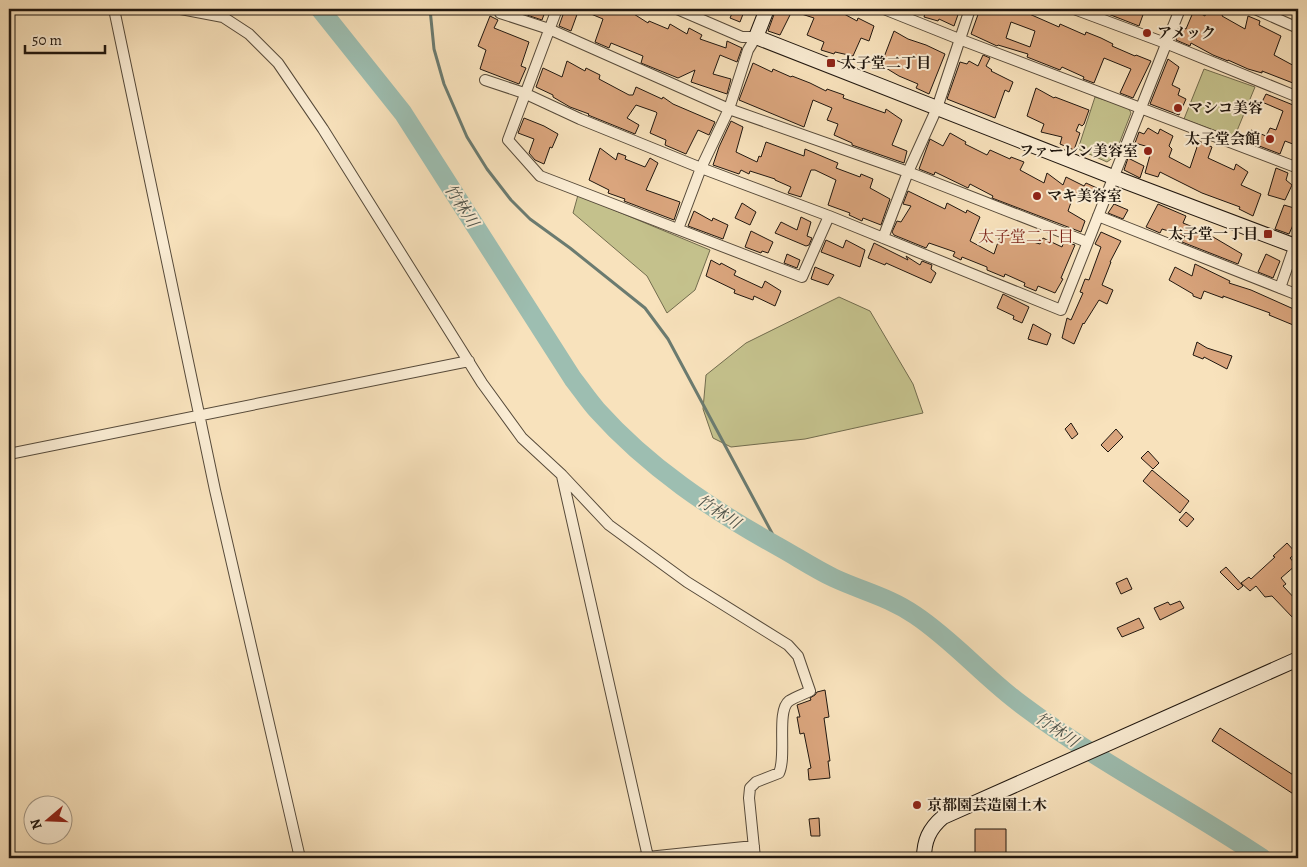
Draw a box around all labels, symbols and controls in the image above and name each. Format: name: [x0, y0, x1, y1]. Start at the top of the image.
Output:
scale bar: [25, 22, 105, 54]
place label: アメック: [1157, 23, 1216, 43]
marker: アメック: [1141, 27, 1153, 39]
text: 50 m: [32, 30, 62, 50]
place label: 太子堂二丁目: [841, 53, 931, 73]
marker: 太子堂二丁目: [825, 57, 837, 69]
place label: マシコ美容: [1188, 98, 1263, 118]
marker: マシコ美容: [1172, 102, 1184, 114]
place label: 太子堂会館: [1185, 129, 1260, 149]
marker: 太子堂会館: [1264, 133, 1276, 145]
place label: ファーレン美容室: [1019, 141, 1138, 161]
marker: ファーレン美容室: [1142, 145, 1154, 157]
water label: 竹林川: [439, 179, 485, 233]
place label: マキ美容室: [1047, 186, 1122, 206]
marker: マキ美容室: [1031, 190, 1043, 202]
place label: 太子堂一丁目: [1168, 224, 1258, 244]
district label: 太子堂二丁目: [978, 226, 1074, 248]
marker: 太子堂一丁目: [1262, 228, 1274, 240]
water label: 竹林川: [692, 490, 746, 535]
water label: 竹林川: [1030, 707, 1084, 753]
north arrow: [22, 794, 72, 844]
place label: 京都園芸造園土木: [927, 795, 1047, 815]
marker: 京都園芸造園土木: [911, 799, 923, 811]
text: N: [26, 816, 47, 832]

